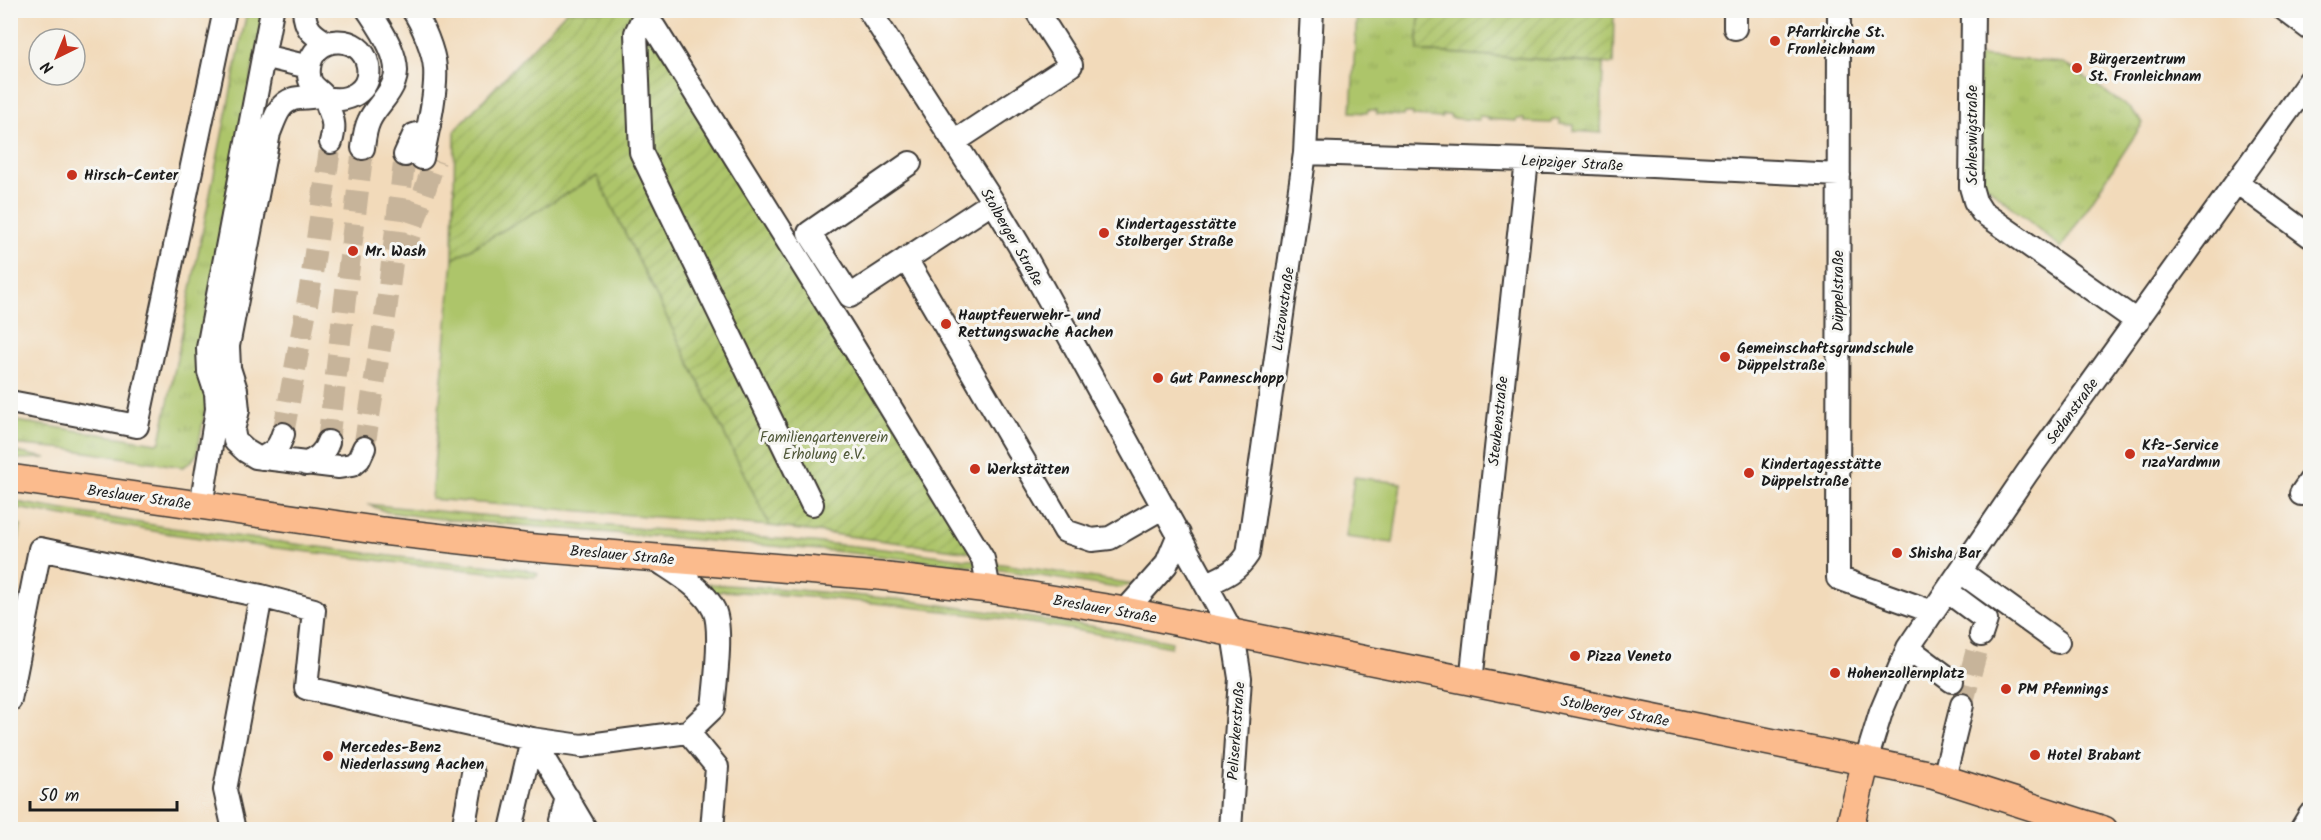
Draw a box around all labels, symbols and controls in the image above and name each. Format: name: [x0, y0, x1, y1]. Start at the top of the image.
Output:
place label: Pfarrkirche St. Fronleichnam: [1787, 21, 1884, 62]
north arrow: [27, 27, 87, 87]
marker: Pfarrkirche St. Fronleichnam: [1768, 34, 1782, 48]
place label: Bürgerzentrum St. Fronleichnam: [2089, 48, 2201, 89]
text: N: [36, 54, 60, 79]
marker: Bürgerzentrum St. Fronleichnam: [2070, 61, 2084, 75]
street label: Schleswigstraße: [1961, 85, 1985, 185]
street label: Leipziger Straße: [1520, 149, 1624, 179]
place label: Hirsch-Center: [84, 164, 179, 188]
marker: Hirsch-Center: [65, 168, 79, 182]
street label: Stolberger Straße: [973, 184, 1049, 291]
place label: Kindertagesstätte Stolberger Straße: [1116, 213, 1237, 254]
marker: Kindertagesstätte Stolberger Straße: [1097, 226, 1111, 240]
place label: Mr. Wash: [365, 240, 426, 264]
marker: Mr. Wash: [346, 244, 360, 258]
street label: Düppelstraße: [1827, 250, 1851, 332]
street label: Lützowstraße: [1266, 265, 1302, 353]
place label: Hauptfeuerwehr- und Rettungswache Aachen: [958, 304, 1113, 345]
marker: Hauptfeuerwehr- und Rettungswache Aachen: [939, 317, 953, 331]
place label: Gemeinschaftsgrundschule Düppelstraße: [1737, 337, 1914, 378]
marker: Gemeinschaftsgrundschule Düppelstraße: [1718, 350, 1732, 364]
place label: Gut Panneschopp: [1170, 367, 1284, 391]
marker: Gut Panneschopp: [1151, 371, 1165, 385]
street label: Sedanstraße: [2040, 373, 2105, 450]
street label: Steubenstraße: [1482, 375, 1516, 467]
park label: Familiengartenverein Erholung e.V.: [760, 426, 888, 467]
place label: Kfz-Service rızaYardmın: [2142, 434, 2220, 475]
marker: Kfz-Service rızaYardmın: [2123, 447, 2137, 461]
place label: Kindertagesstätte Düppelstraße: [1761, 453, 1882, 494]
place label: Werkstätten: [987, 458, 1070, 482]
marker: Werkstätten: [968, 462, 982, 476]
marker: Kindertagesstätte Düppelstraße: [1742, 466, 1756, 480]
street label: Breslauer Straße: [85, 479, 193, 517]
street label: Breslauer Straße: [569, 539, 675, 573]
place label: Shisha Bar: [1909, 542, 1982, 566]
marker: Shisha Bar: [1890, 546, 1904, 560]
street label: Breslauer Straße: [1051, 589, 1159, 631]
place label: Pizza Veneto: [1587, 645, 1672, 669]
marker: Pizza Veneto: [1568, 649, 1582, 663]
place label: Hohenzollernplatz: [1847, 662, 1964, 686]
marker: Hohenzollernplatz: [1828, 666, 1842, 680]
place label: PM Pfennings: [2018, 678, 2108, 702]
street label: Peliserkerstraße: [1222, 681, 1252, 781]
marker: PM Pfennings: [1999, 682, 2013, 696]
street label: Stolberger Straße: [1559, 690, 1671, 734]
place label: Mercedes-Benz Niederlassung Aachen: [340, 736, 484, 777]
place label: Hotel Brabant: [2047, 744, 2141, 768]
marker: Hotel Brabant: [2028, 748, 2042, 762]
marker: Mercedes-Benz Niederlassung Aachen: [321, 749, 335, 763]
scale bar: [30, 774, 177, 812]
text: 50 m: [39, 782, 79, 811]

